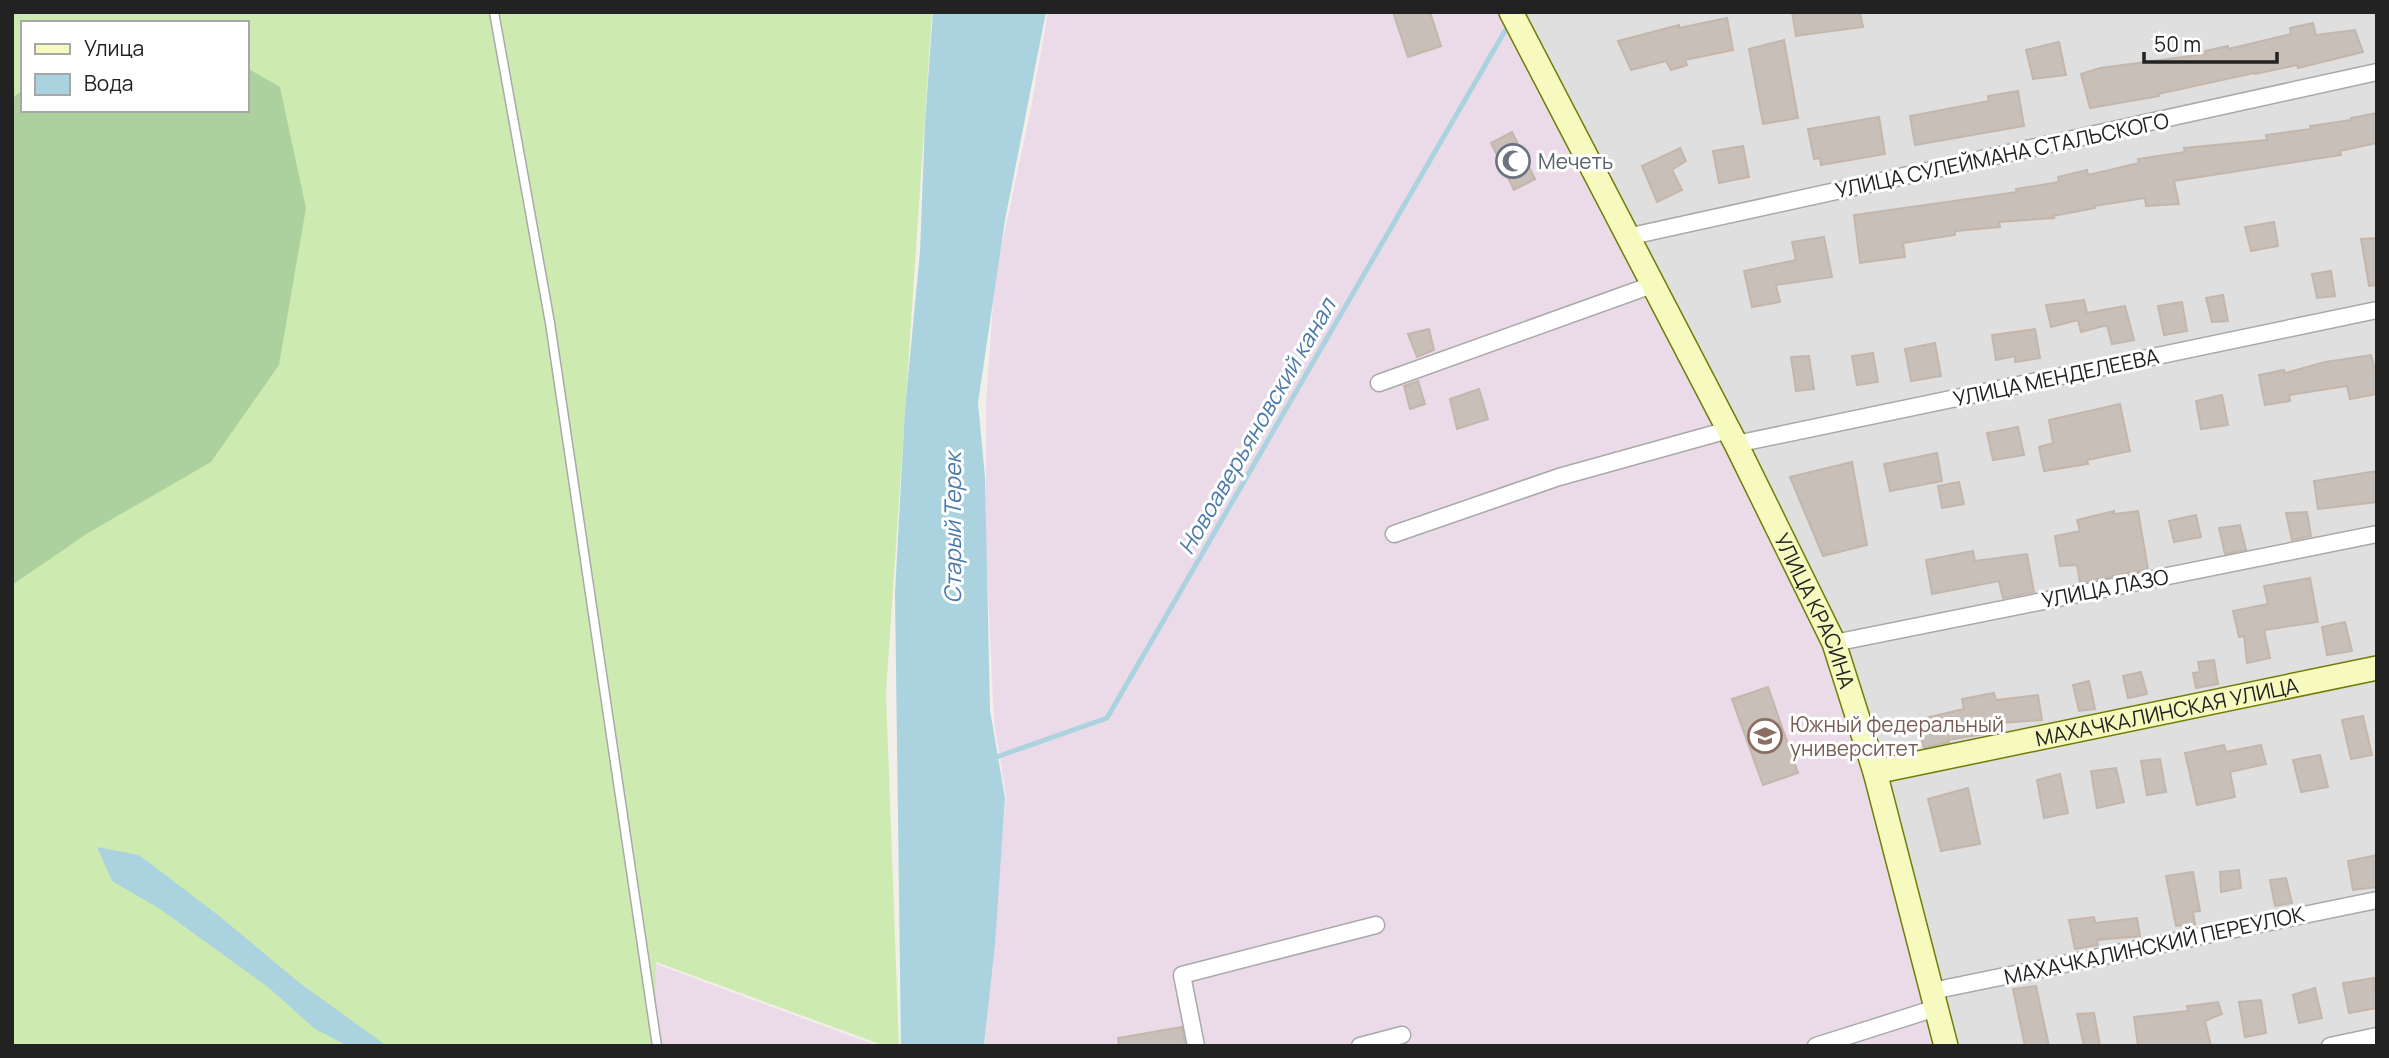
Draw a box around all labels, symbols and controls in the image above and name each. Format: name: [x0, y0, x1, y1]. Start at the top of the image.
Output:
legend: [21, 21, 248, 112]
scale bar: [2144, 21, 2277, 65]
text: 50 m: [2154, 30, 2201, 58]
text: Улица: [84, 34, 144, 62]
text: Вода: [84, 69, 134, 97]
street label: УЛИЦА СУЛЕЙМАНА СТАЛЬСКОГО: [1833, 106, 2171, 204]
mosque icon: Мечеть: [1494, 142, 1532, 180]
place label: Мечеть: [1538, 147, 1613, 175]
water label: Новоаверьяновский канал: [1169, 291, 1343, 560]
street label: УЛИЦА МЕНДЕЛЕЕВА: [1951, 342, 2161, 412]
water label: Старый Терек: [936, 449, 968, 604]
street label: УЛИЦА КРАСИНА: [1768, 528, 1862, 692]
street label: УЛИЦА ЛАЗО: [2039, 562, 2171, 614]
street label: МАХАЧКАЛИНСКАЯ УЛИЦА: [2033, 671, 2301, 752]
place label: Южный федеральный университет: [1790, 710, 2004, 762]
school or university icon: Южный федеральный университет: [1746, 717, 1784, 755]
street label: МАХАЧКАЛИНСКИЙ ПЕРЕУЛОК: [2001, 899, 2307, 991]

